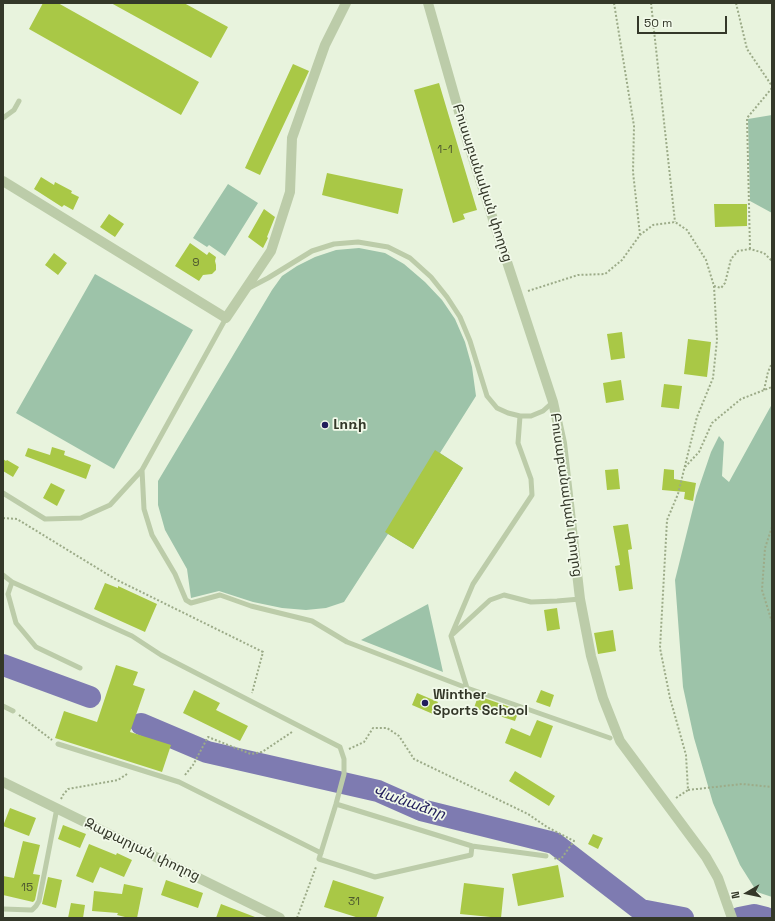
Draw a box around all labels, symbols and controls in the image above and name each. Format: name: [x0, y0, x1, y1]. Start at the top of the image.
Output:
scale bar: [639, 8, 729, 34]
text: 50 m: [644, 15, 672, 31]
street label: Բուսաբանական փողոց: [448, 102, 516, 264]
house number: 1-1: [437, 143, 453, 157]
house number: 9: [192, 256, 200, 270]
street label: Բուսաբանական փողոց: [546, 412, 586, 578]
place label: Լոռի: [333, 417, 367, 433]
marker: Լոռի: [320, 420, 330, 430]
place label: Winther Sports School: [433, 687, 528, 720]
marker: Winther Sports School: [420, 698, 430, 708]
water label: Վանաձոր: [370, 782, 448, 824]
street label: Զաքարյան փողոց: [81, 815, 203, 885]
north arrow: [727, 873, 767, 913]
house number: 15: [21, 881, 33, 895]
text: N: [728, 890, 743, 900]
house number: 31: [348, 895, 360, 909]

